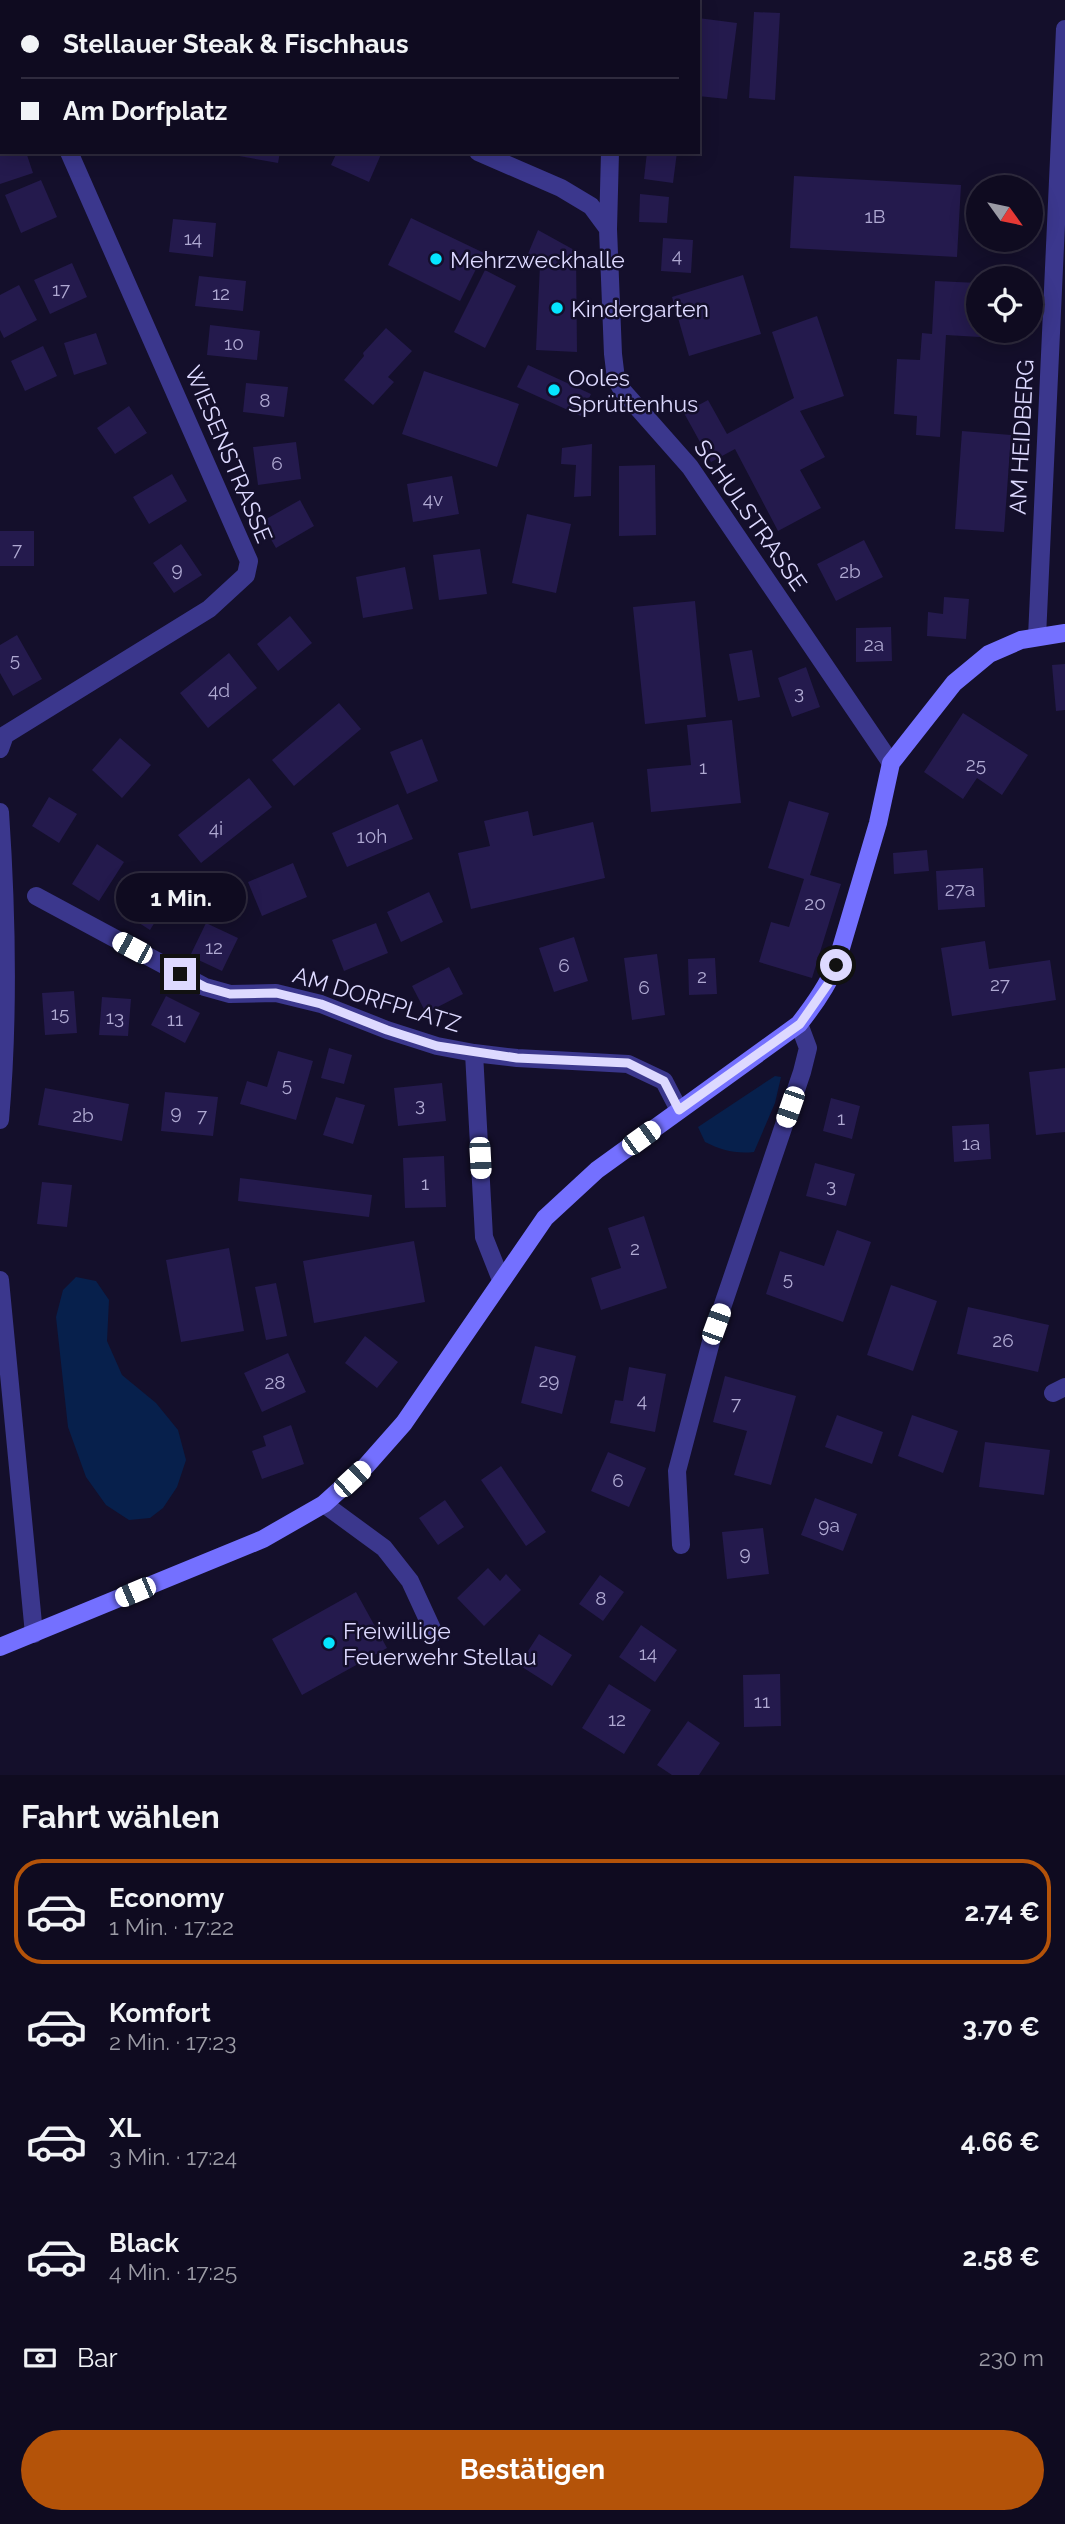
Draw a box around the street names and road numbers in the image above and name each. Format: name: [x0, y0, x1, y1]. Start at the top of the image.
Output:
street label: AM HEIDBERG: [1003, 359, 1039, 515]
street label: WIESENSTRASSE: [180, 361, 278, 547]
street label: SCHULSTRASSE: [689, 434, 813, 596]
street label: AM DORFPLATZ: [290, 961, 464, 1037]

